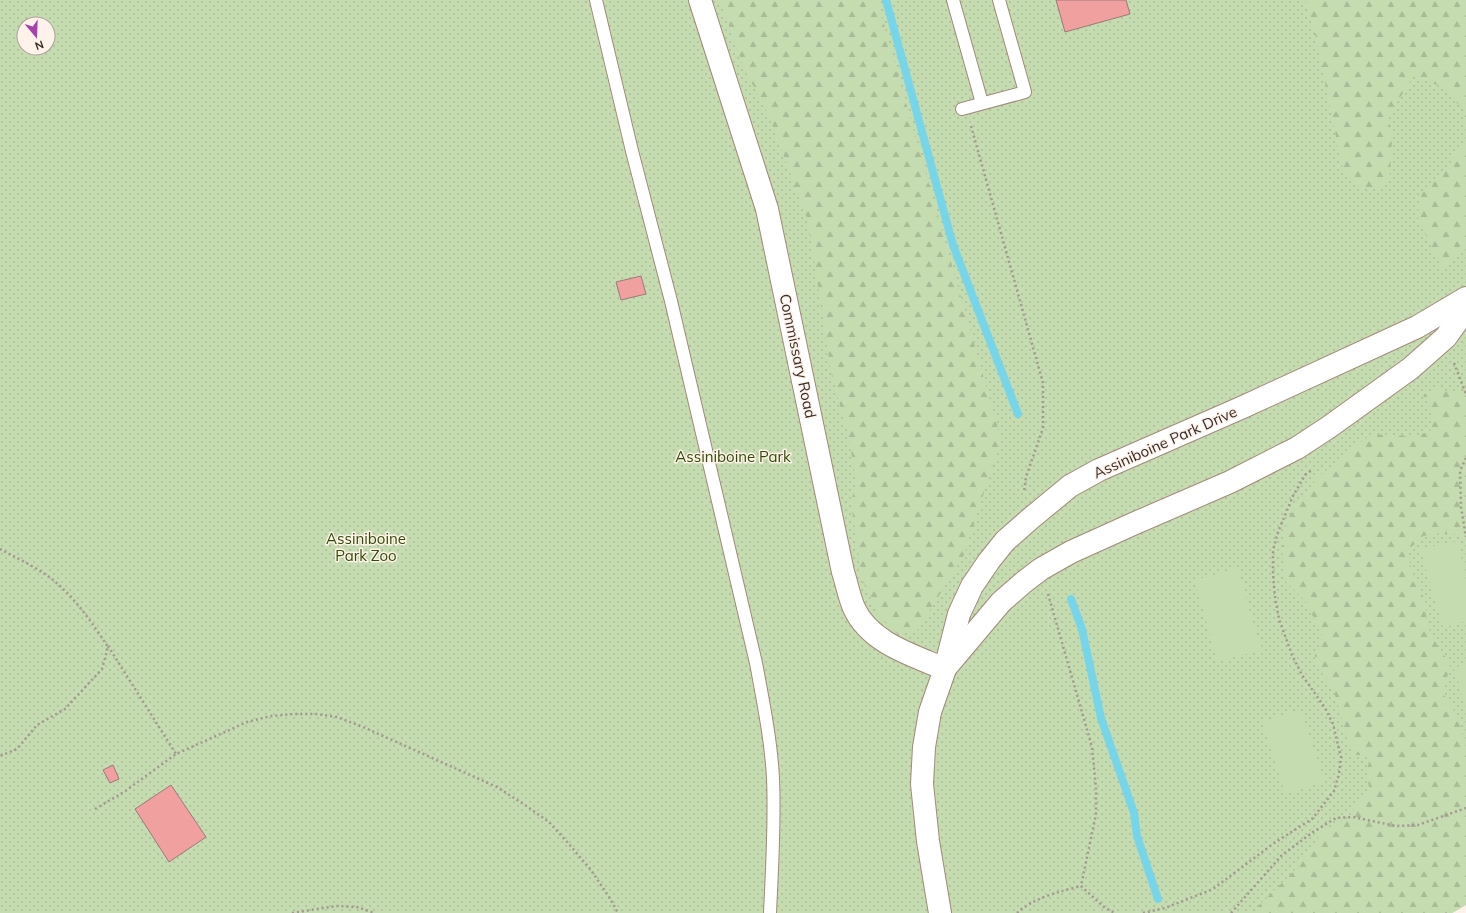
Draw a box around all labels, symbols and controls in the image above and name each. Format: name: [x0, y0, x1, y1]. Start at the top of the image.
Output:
north arrow: [16, 16, 56, 56]
text: N: [33, 37, 45, 53]
street label: Commissary Road: [776, 292, 820, 420]
street label: Assiniboine Park Drive: [1090, 402, 1240, 482]
park label: Assiniboine Park: [675, 447, 791, 466]
park label: Assiniboine Park Zoo: [326, 529, 406, 565]

